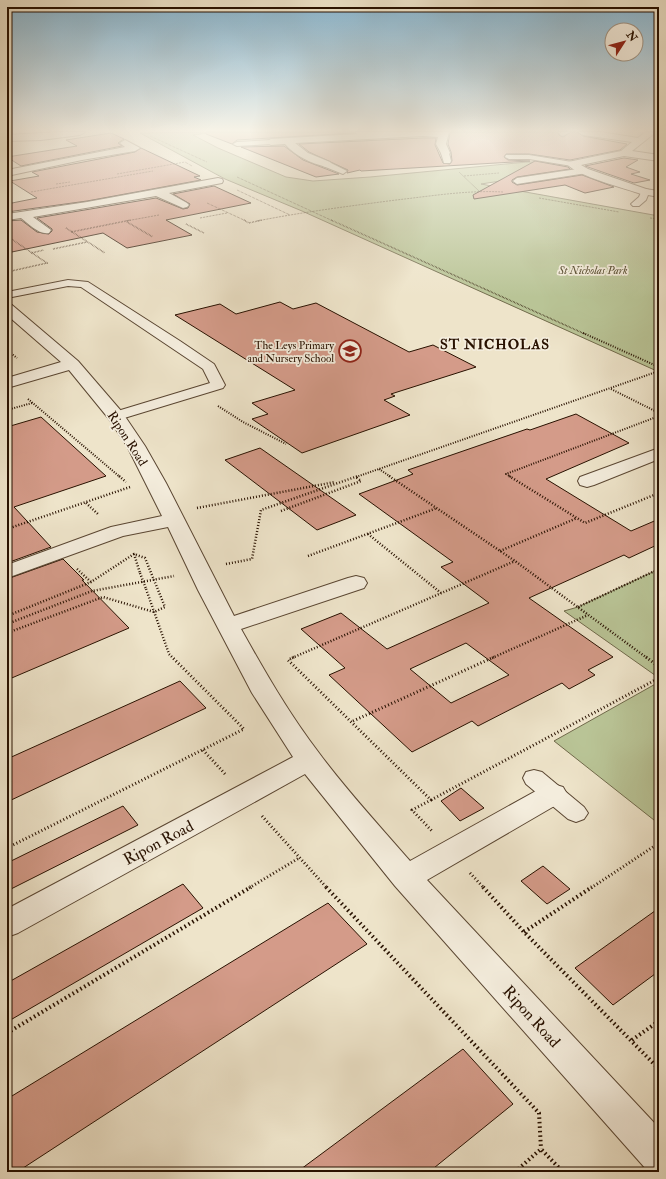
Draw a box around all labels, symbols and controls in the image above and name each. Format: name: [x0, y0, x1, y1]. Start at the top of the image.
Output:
north arrow: [604, 22, 644, 62]
text: N: [623, 28, 641, 45]
park label: St Nicholas Park: [557, 264, 628, 277]
district label: ST NICHOLAS: [440, 336, 550, 353]
school or university icon: The Leys Primary and Nursery School: [337, 338, 363, 364]
place label: The Leys Primary and Nursery School: [247, 339, 334, 366]
street label: Ripon Road: [103, 408, 151, 470]
street label: Ripon Road: [120, 816, 198, 871]
street label: Ripon Road: [497, 982, 564, 1053]

